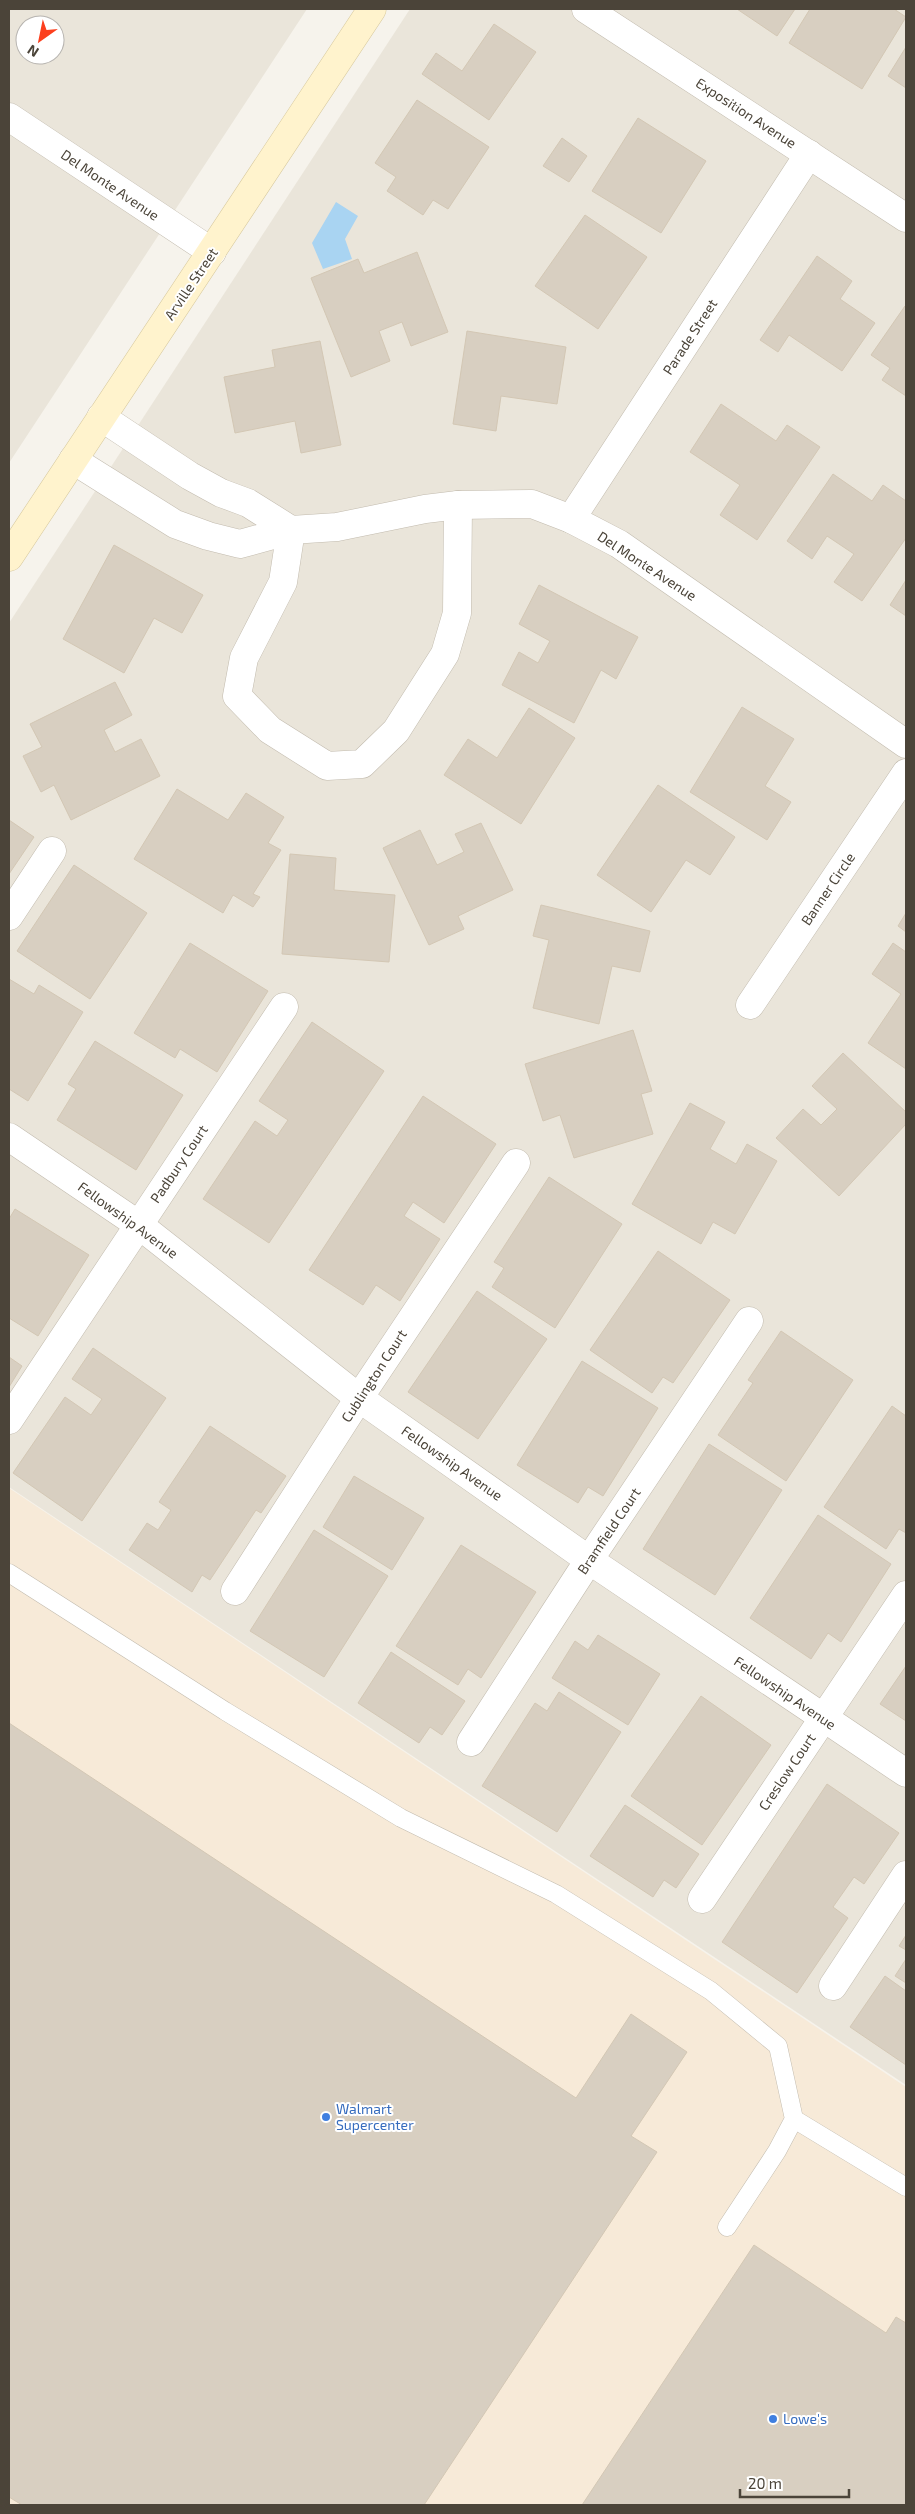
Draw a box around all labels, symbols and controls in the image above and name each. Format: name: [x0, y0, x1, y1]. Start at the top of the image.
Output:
north arrow: [15, 15, 65, 65]
text: N: [24, 41, 42, 61]
street label: Exposition Avenue: [693, 74, 800, 151]
street label: Del Monte Avenue: [58, 145, 163, 224]
street label: Arville Street: [160, 245, 221, 323]
street label: Parade Street: [659, 296, 720, 378]
street label: Del Monte Avenue: [595, 527, 700, 604]
street label: Banner Circle: [797, 849, 858, 928]
street label: Padbury Court: [146, 1121, 211, 1206]
street label: Fellowship Avenue: [75, 1178, 181, 1261]
street label: Cublington Court: [337, 1326, 410, 1425]
street label: Fellowship Avenue: [399, 1421, 506, 1504]
street label: Bramfield Court: [573, 1484, 644, 1577]
street label: Fellowship Avenue: [731, 1652, 839, 1733]
street label: Creslow Court: [755, 1730, 819, 1814]
place label: Walmart Supercenter: [336, 2100, 414, 2133]
marker: Walmart Supercenter: [320, 2111, 332, 2123]
place label: Lowe's: [783, 2410, 827, 2427]
marker: Lowe's: [767, 2413, 779, 2425]
scale bar: [740, 2466, 849, 2498]
text: 20 m: [748, 2474, 782, 2492]

